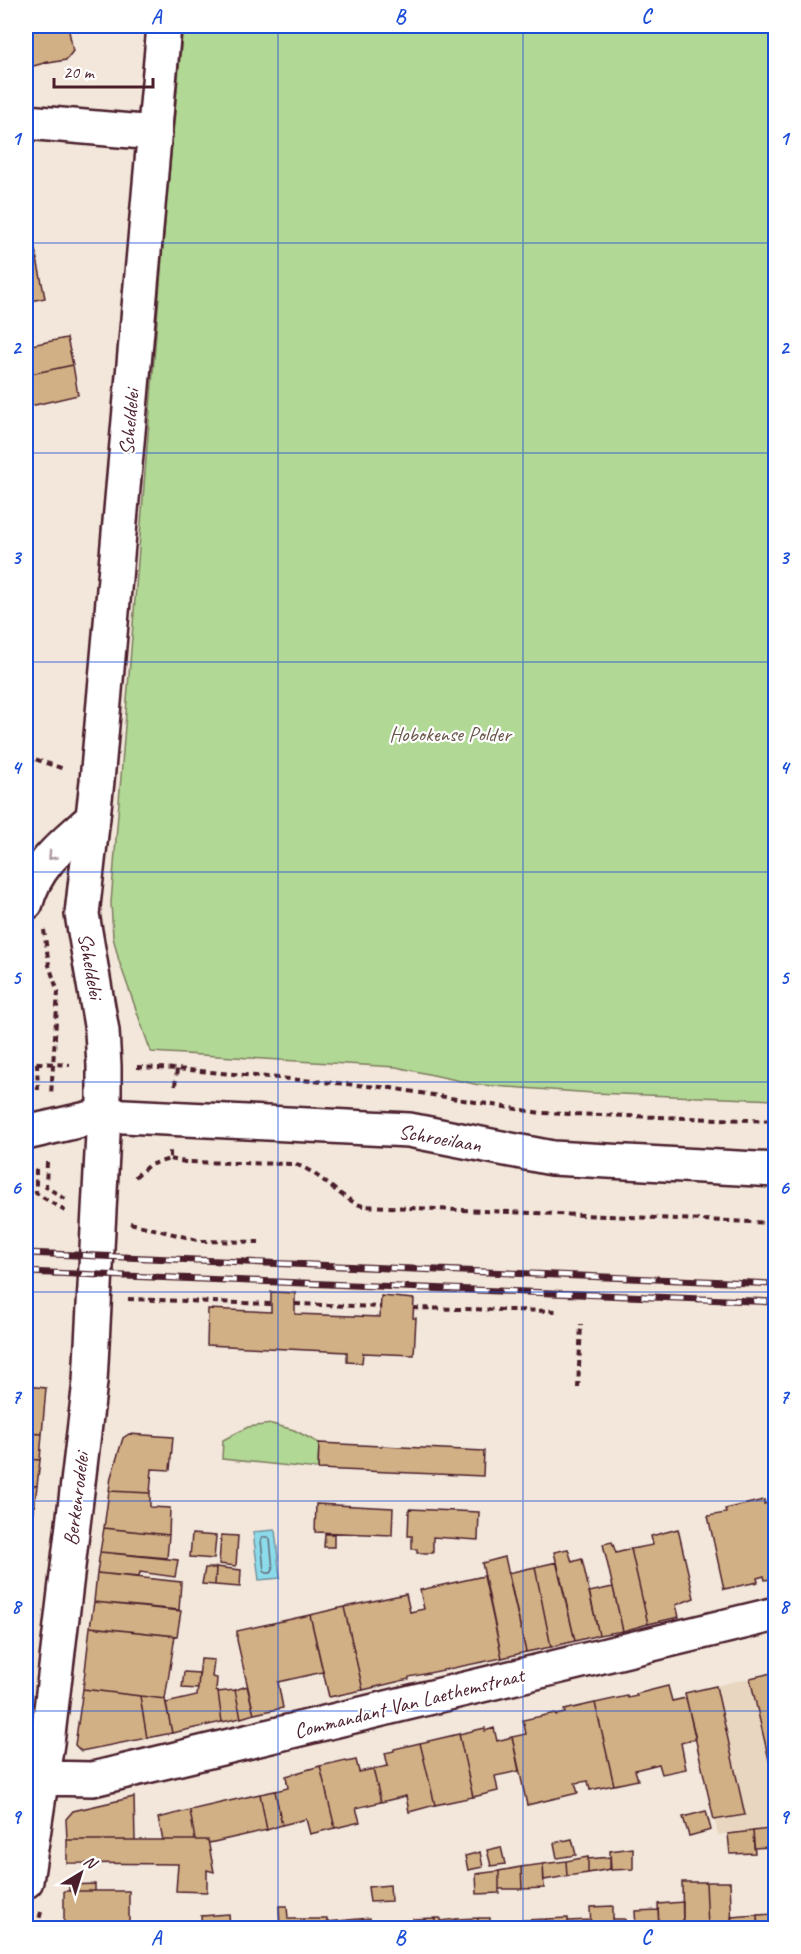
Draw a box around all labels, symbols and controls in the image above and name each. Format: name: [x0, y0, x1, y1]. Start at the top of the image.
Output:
text: A: [151, 4, 163, 29]
text: B: [395, 4, 407, 29]
text: C: [641, 4, 653, 29]
scale bar: [54, 51, 153, 89]
text: 20 m: [63, 61, 96, 83]
text: 1: [12, 126, 23, 151]
text: 1: [780, 126, 791, 151]
text: 2: [12, 335, 23, 360]
text: 2: [780, 335, 791, 360]
street label: Scheldelei: [113, 385, 145, 456]
text: 3: [12, 545, 23, 570]
text: 3: [780, 545, 791, 570]
park label: Hobokense Polder: [389, 721, 513, 747]
text: 4: [12, 755, 24, 780]
text: 4: [780, 755, 792, 780]
one-way arrow: [48, 849, 59, 859]
street label: Scheldelei: [72, 931, 110, 1004]
text: 5: [12, 965, 23, 990]
text: 5: [780, 965, 791, 990]
street label: Schroeilaan: [397, 1118, 484, 1158]
text: 6: [11, 1175, 22, 1200]
text: 6: [779, 1175, 790, 1200]
text: 7: [12, 1384, 23, 1409]
text: 7: [780, 1384, 791, 1409]
street label: Berkenrodelei: [57, 1448, 95, 1547]
text: 8: [12, 1594, 24, 1619]
text: 8: [780, 1594, 792, 1619]
street label: Commandant Van Laethemstraat: [291, 1661, 529, 1744]
text: 9: [12, 1804, 23, 1829]
text: 9: [780, 1804, 791, 1829]
north arrow: [51, 1843, 111, 1903]
text: N: [80, 1851, 102, 1875]
text: A: [151, 1925, 163, 1950]
text: B: [395, 1925, 407, 1950]
text: C: [641, 1925, 653, 1950]

